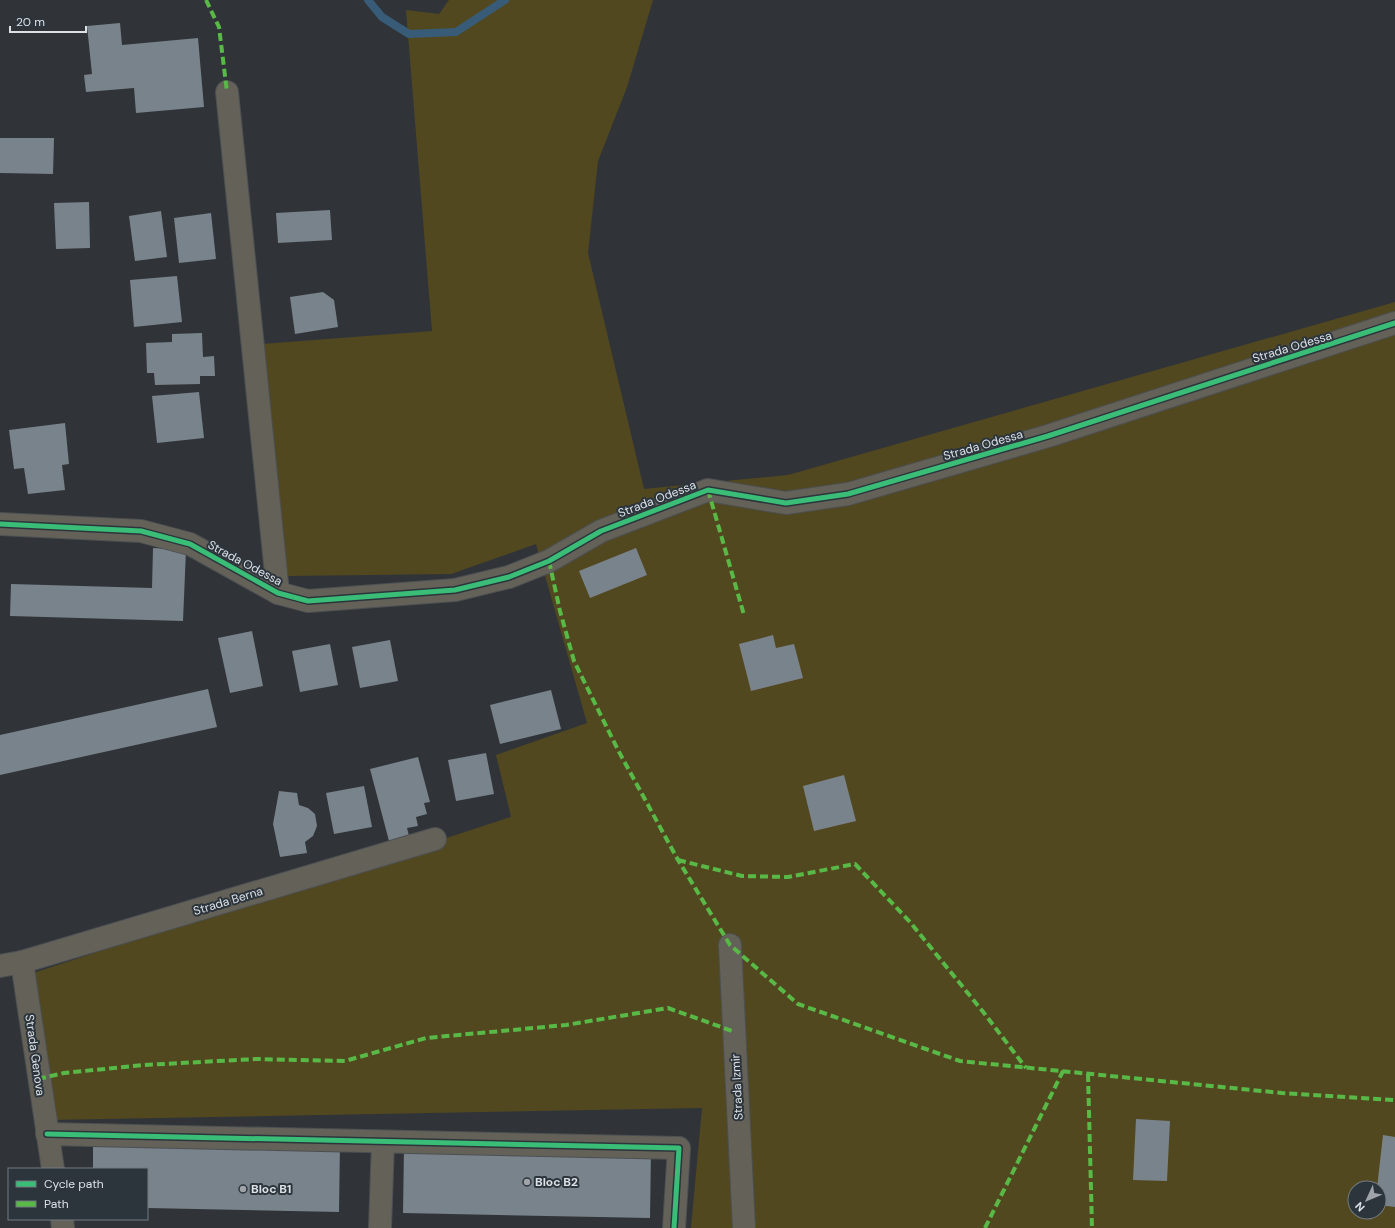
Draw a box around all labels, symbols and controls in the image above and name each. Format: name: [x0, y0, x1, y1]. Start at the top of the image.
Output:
scale bar: [10, 8, 86, 34]
text: 20 m: [16, 14, 45, 30]
street label: Strada Odessa: [1250, 327, 1334, 367]
street label: Strada Odessa: [941, 426, 1025, 464]
street label: Strada Odessa: [616, 477, 698, 521]
street label: Strada Odessa: [205, 537, 285, 589]
street label: Strada Berna: [191, 883, 265, 919]
street label: Strada Genova: [21, 1013, 49, 1097]
street label: Strada Izmir: [727, 1053, 747, 1120]
legend: [8, 1168, 148, 1220]
place label: Bloc B2: [535, 1174, 578, 1190]
text: Cycle path: [44, 1176, 104, 1192]
marker: Bloc B2: [522, 1177, 532, 1187]
north arrow: [1347, 1180, 1387, 1220]
place label: Bloc B1: [251, 1181, 291, 1197]
marker: Bloc B1: [238, 1184, 248, 1194]
text: Path: [44, 1196, 69, 1212]
text: N: [1352, 1199, 1368, 1215]

